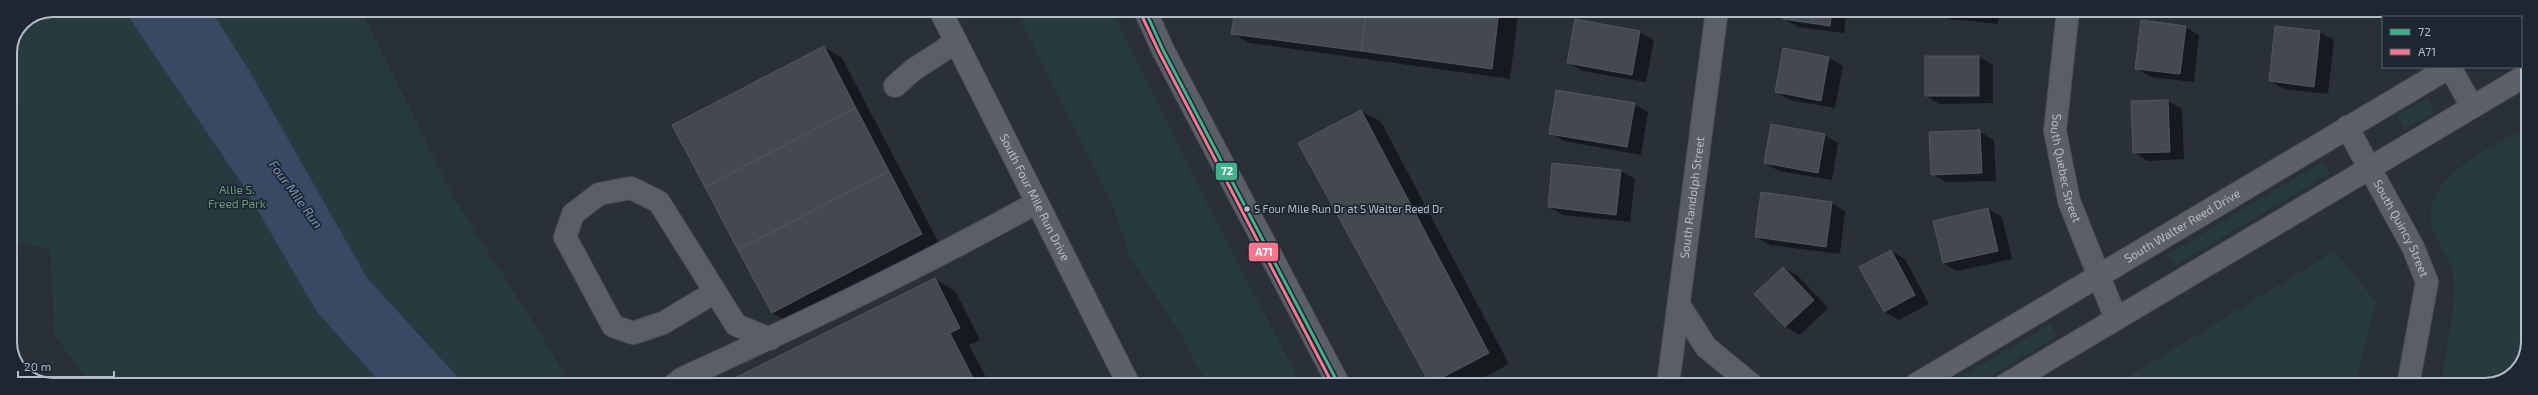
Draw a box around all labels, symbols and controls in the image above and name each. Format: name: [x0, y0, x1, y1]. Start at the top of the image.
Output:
legend: [2382, 16, 2522, 68]
text: 72: [2418, 24, 2431, 38]
text: A71: [2418, 44, 2436, 58]
street label: South Quebec Street: [2049, 113, 2085, 225]
street label: South Four Mile Run Drive: [998, 131, 1073, 263]
street label: South Randolph Street: [1677, 135, 1706, 259]
water label: Four Mile Run: [266, 157, 326, 231]
line badge: 72: [1215, 162, 1238, 181]
text: 72: [1221, 164, 1233, 177]
street label: South Quincy Street: [2371, 177, 2432, 279]
park label: Allie S. Freed Park: [208, 182, 266, 210]
street label: South Walter Reed Drive: [2121, 185, 2242, 265]
place label: S Four Mile Run Dr at S Walter Reed Dr: [1254, 202, 1444, 215]
marker: S Four Mile Run Dr at S Walter Reed Dr: [1242, 204, 1252, 214]
line badge: A71: [1248, 242, 1279, 262]
text: A71: [1255, 245, 1273, 258]
scale bar: [18, 353, 114, 379]
text: 20 m: [24, 359, 51, 373]

